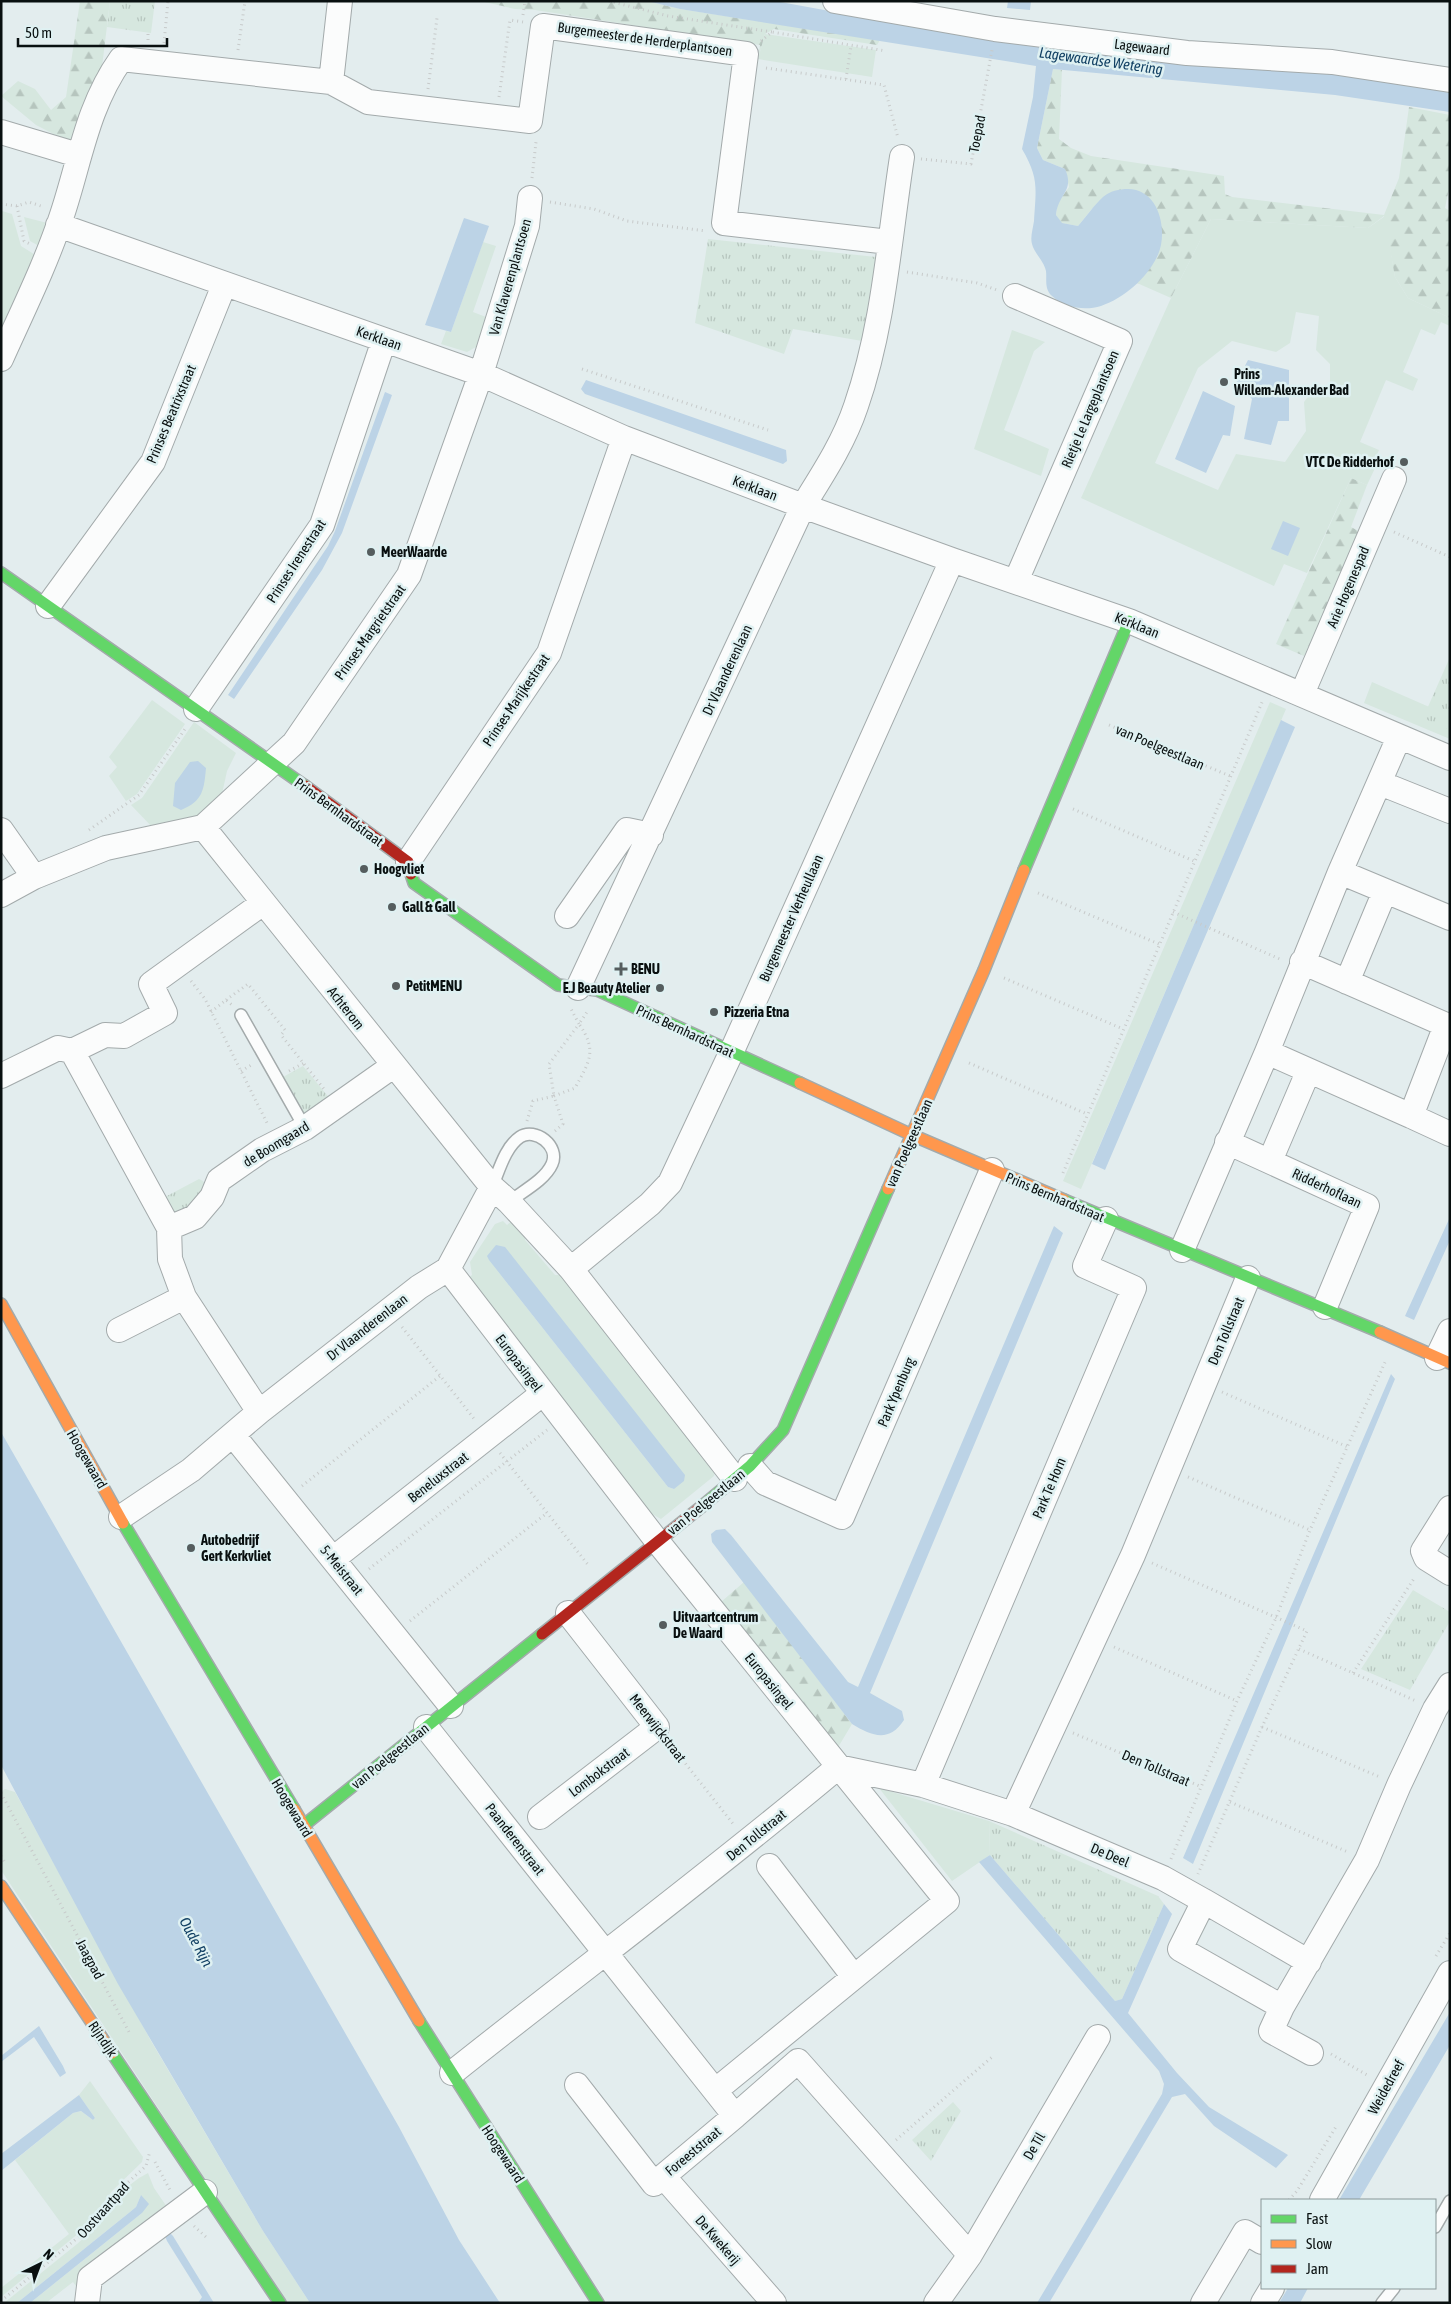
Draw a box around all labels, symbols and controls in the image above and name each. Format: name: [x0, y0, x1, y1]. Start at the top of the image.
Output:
scale bar: [18, 15, 166, 47]
street label: Burgemeester de Herderplantsoen: [557, 19, 733, 59]
text: 50 m: [25, 24, 52, 41]
street label: Lagewaard: [1113, 36, 1171, 58]
water label: Lagewaardse Wetering: [1038, 43, 1164, 78]
street label: Toepad: [966, 114, 988, 154]
street label: Van Klaverenplantsoen: [486, 217, 534, 337]
street label: Kerklaan: [354, 323, 404, 353]
street label: Rietje Le Largeplantsoen: [1058, 348, 1122, 470]
street label: Prinses Beatrixstraat: [143, 362, 199, 466]
place label: Prins Willem-Alexander Bad: [1233, 366, 1349, 398]
marker: Prins Willem-Alexander Bad: [1218, 376, 1230, 388]
place label: VTC De Ridderhof: [1305, 454, 1394, 470]
marker: VTC De Ridderhof: [1398, 456, 1410, 468]
street label: Kerklaan: [730, 472, 780, 504]
street label: Prinses Irenestraat: [263, 516, 329, 606]
place label: MeerWaarde: [381, 544, 447, 560]
street label: Arie Hogenespad: [1324, 544, 1372, 630]
marker: MeerWaarde: [365, 546, 377, 558]
street label: Prinses Margrietstraat: [331, 581, 409, 683]
street label: Kerklaan: [1112, 609, 1162, 641]
street label: Dr Vlaanderenlaan: [699, 622, 755, 718]
street label: Prinses Marijkestraat: [479, 651, 553, 749]
street label: van Poelgeestlaan: [1113, 721, 1207, 773]
street label: Prins Bernhardstraat: [292, 774, 386, 850]
street label: Burgemeester Verheullaan: [756, 852, 826, 984]
place label: Hoogvliet: [374, 861, 424, 877]
marker: Hoogvliet: [358, 863, 370, 875]
place label: Gall & Gall: [402, 899, 456, 915]
marker: Gall & Gall: [386, 901, 398, 913]
place label: BENU: [631, 961, 660, 977]
marker: BENU: [615, 963, 627, 975]
place label: PetitMENU: [406, 978, 462, 994]
marker: PetitMENU: [390, 980, 402, 992]
place label: E.J Beauty Atelier: [563, 980, 651, 996]
marker: E.J Beauty Atelier: [654, 982, 666, 994]
street label: Achterom: [324, 983, 368, 1033]
street label: Prins Bernhardstraat: [634, 1001, 736, 1061]
place label: Pizzeria Etna: [724, 1004, 790, 1020]
marker: Pizzeria Etna: [708, 1006, 720, 1018]
street label: van Poelgeestlaan: [882, 1096, 936, 1190]
street label: de Boomgaard: [240, 1118, 312, 1170]
street label: Ridderhoflaan: [1290, 1165, 1364, 1211]
street label: Prins Bernhardstraat: [1003, 1169, 1107, 1225]
street label: Dr Vlaanderenlaan: [323, 1291, 411, 1363]
street label: Den Tollstraat: [1205, 1295, 1247, 1367]
street label: Europasingel: [492, 1331, 546, 1395]
street label: Park Ypenburg: [874, 1355, 918, 1429]
street label: Hoogewaard: [64, 1427, 110, 1491]
street label: Beneluxstraat: [405, 1448, 471, 1506]
street label: Park Te Horn: [1029, 1455, 1069, 1521]
street label: van Poelgeestlaan: [664, 1466, 748, 1538]
place label: Autobedrijf Gert Kerkvliet: [200, 1532, 271, 1564]
marker: Autobedrijf Gert Kerkvliet: [185, 1542, 197, 1554]
street label: 5-Meistraat: [317, 1542, 367, 1598]
place label: Uitvaartcentrum De Waard: [673, 1609, 758, 1641]
marker: Uitvaartcentrum De Waard: [657, 1619, 669, 1631]
street label: Europasingel: [742, 1650, 797, 1712]
street label: Meerwijckstraat: [626, 1691, 690, 1765]
street label: van Poelgeestlaan: [348, 1720, 432, 1792]
street label: Lombokstraat: [566, 1744, 632, 1800]
street label: Den Tollstraat: [1120, 1747, 1192, 1789]
street label: Hoogewaard: [268, 1776, 316, 1840]
street label: Paanderenstraat: [482, 1800, 548, 1878]
street label: Den Tollstraat: [723, 1806, 789, 1864]
street label: De Deel: [1088, 1840, 1132, 1870]
water label: Oude Rijn: [176, 1914, 217, 1969]
street label: Jaagpad: [73, 1936, 107, 1982]
street label: Rijndijk: [85, 2018, 121, 2060]
street label: Weidedreef: [1365, 2057, 1407, 2117]
street label: Hoogewaard: [479, 2122, 527, 2186]
street label: Foreeststraat: [662, 2123, 724, 2179]
street label: De Til: [1020, 2129, 1048, 2163]
street label: Oostvaartpad: [74, 2179, 132, 2241]
legend: [1261, 2199, 1436, 2289]
text: Fast: [1306, 2210, 1328, 2227]
street label: De Kwekerij: [692, 2212, 744, 2268]
text: Slow: [1306, 2235, 1332, 2252]
north arrow: [15, 2239, 65, 2289]
text: N: [40, 2246, 57, 2263]
text: Jam: [1306, 2260, 1329, 2277]

